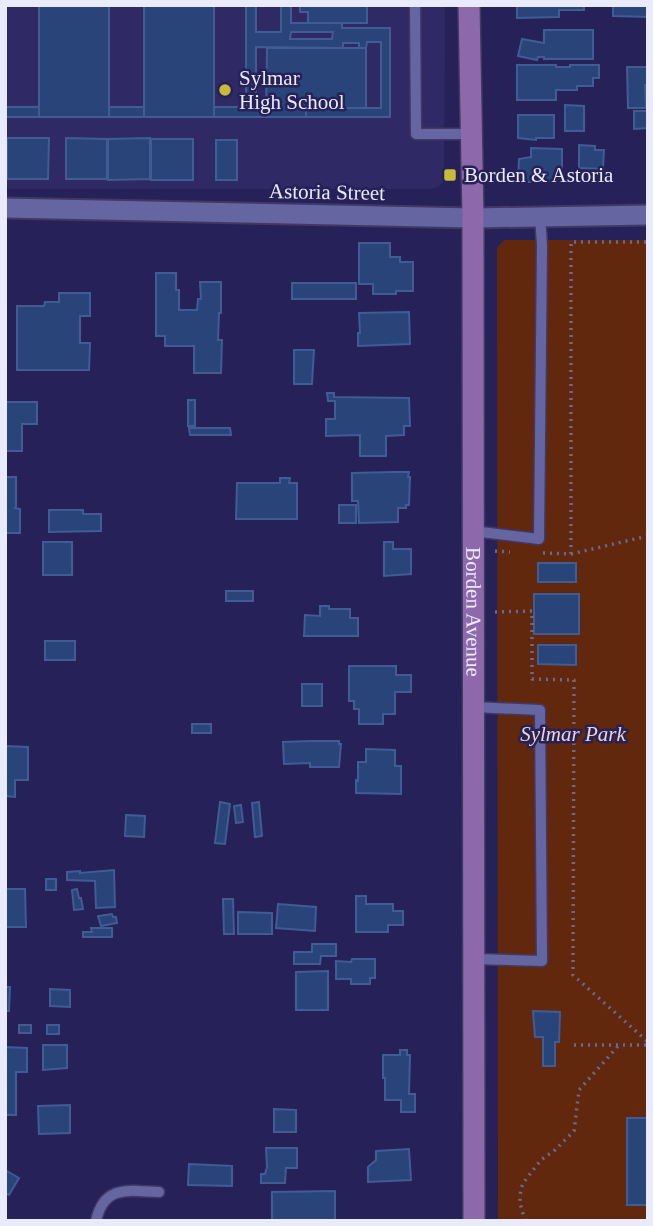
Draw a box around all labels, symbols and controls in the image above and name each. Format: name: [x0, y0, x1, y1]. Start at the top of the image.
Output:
place label: Sylmar High School: [239, 66, 345, 114]
marker: Sylmar High School: [217, 82, 233, 98]
place label: Borden & Astoria: [464, 163, 614, 187]
marker: Borden & Astoria: [442, 167, 458, 183]
street label: Astoria Street: [269, 179, 385, 205]
street label: Borden Avenue: [461, 547, 485, 677]
park label: Sylmar Park: [520, 722, 626, 746]

